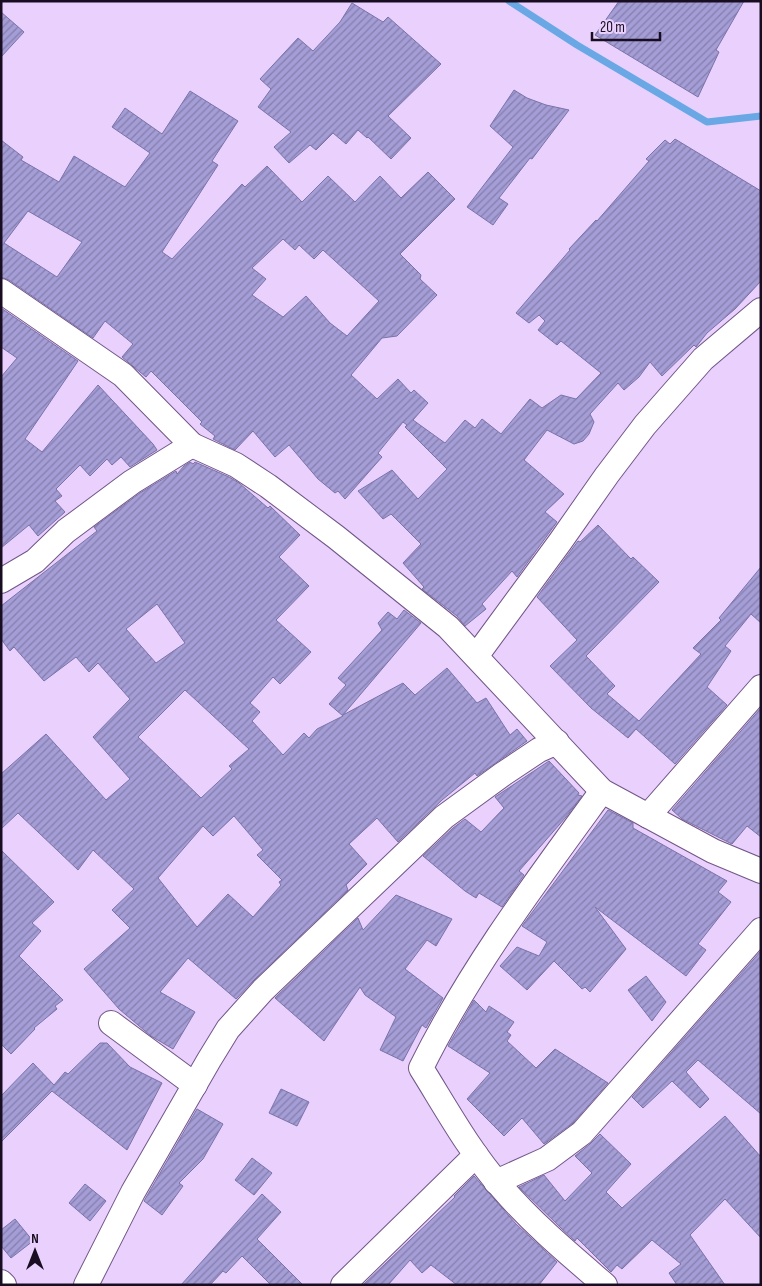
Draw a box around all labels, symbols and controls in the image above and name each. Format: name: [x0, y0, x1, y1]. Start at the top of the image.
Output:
scale bar: [592, 10, 660, 42]
text: 20 m: [600, 18, 625, 37]
north arrow: [10, 1226, 60, 1276]
text: N: [31, 1230, 39, 1247]

